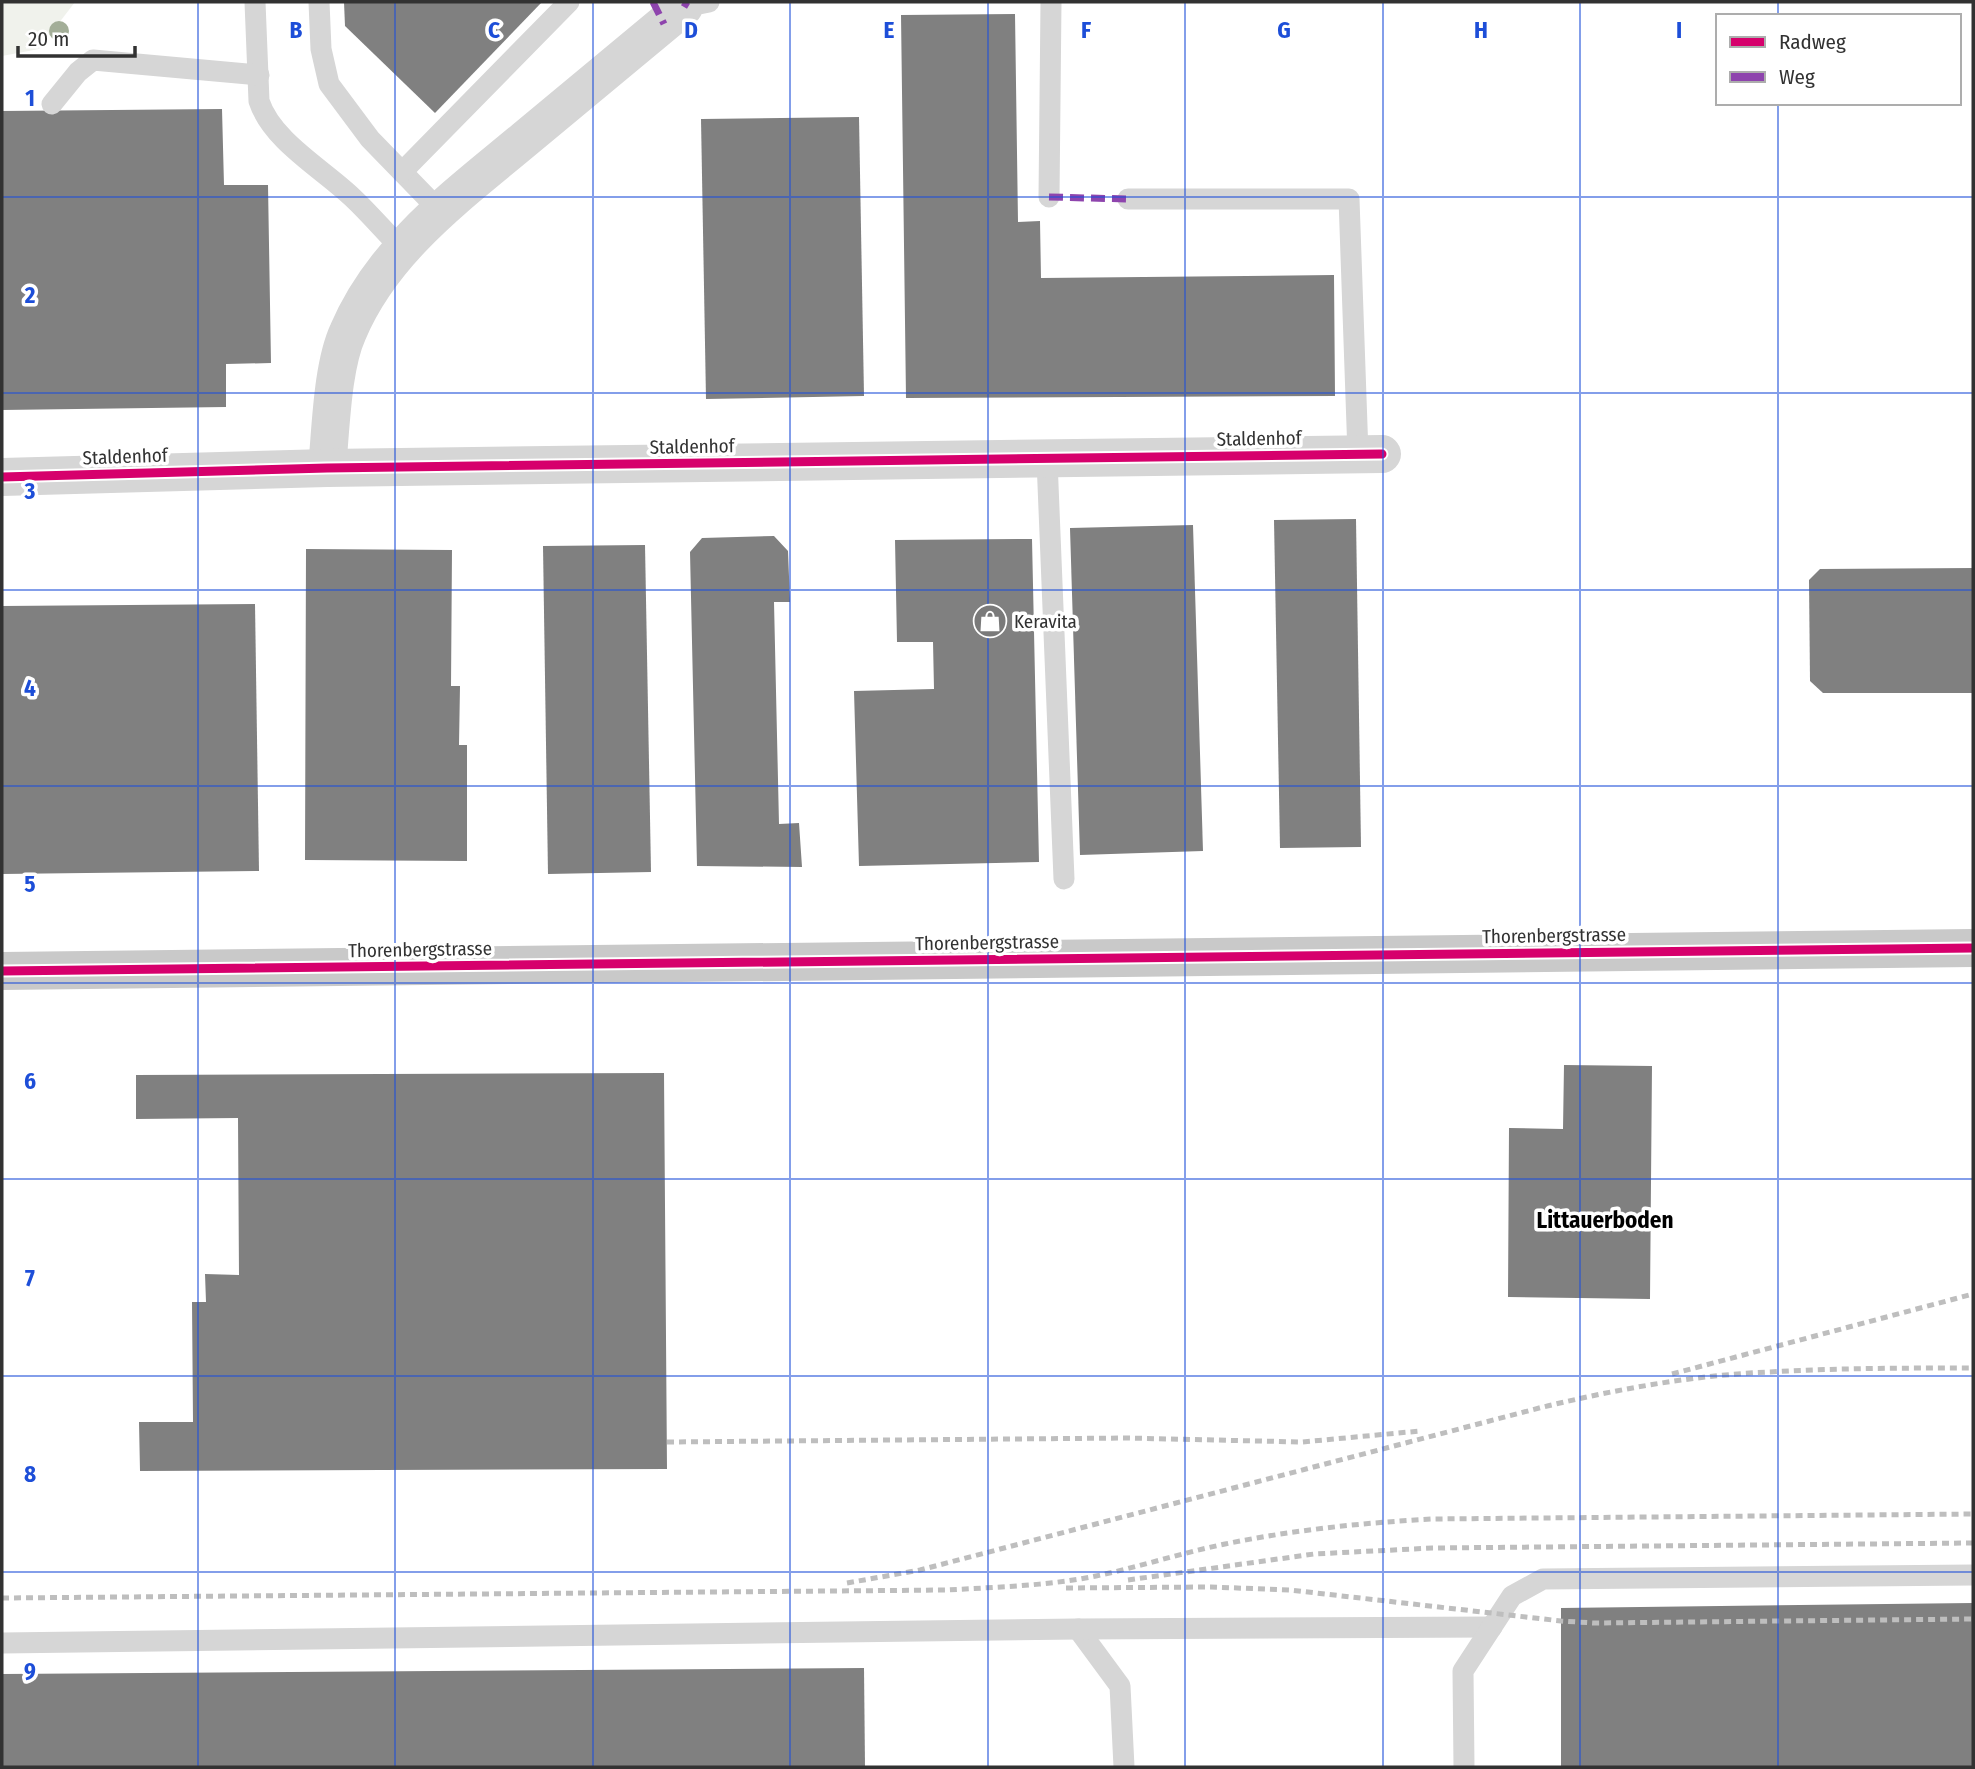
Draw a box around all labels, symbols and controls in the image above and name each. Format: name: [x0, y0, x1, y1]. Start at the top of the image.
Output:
scale bar: [18, 14, 135, 58]
legend: [1716, 14, 1961, 105]
text: B: [290, 16, 303, 44]
text: C: [488, 16, 500, 44]
text: D: [684, 16, 698, 44]
text: E: [884, 16, 895, 44]
text: F: [1081, 16, 1091, 44]
text: G: [1277, 16, 1291, 44]
text: H: [1474, 16, 1488, 44]
text: I: [1676, 16, 1682, 44]
text: 20 m: [28, 26, 69, 52]
text: Radweg: [1779, 29, 1846, 55]
text: Weg: [1779, 64, 1815, 90]
text: 1: [25, 84, 35, 112]
text: 2: [24, 281, 36, 309]
street label: Staldenhof: [1216, 426, 1303, 451]
street label: Staldenhof: [649, 434, 736, 459]
street label: Staldenhof: [82, 443, 169, 469]
text: 3: [24, 477, 36, 505]
shop icon: Keravita: [971, 602, 1009, 640]
place label: Keravita: [1014, 610, 1077, 633]
text: 4: [24, 674, 36, 702]
text: 5: [24, 870, 36, 898]
street label: Thorenbergstrasse: [1482, 923, 1626, 948]
street label: Thorenbergstrasse: [915, 930, 1059, 955]
street label: Thorenbergstrasse: [348, 937, 492, 962]
text: 6: [24, 1067, 36, 1095]
district label: Littauerboden: [1536, 1206, 1674, 1234]
text: 7: [25, 1264, 35, 1292]
text: 8: [24, 1460, 36, 1488]
text: 9: [24, 1657, 36, 1685]

